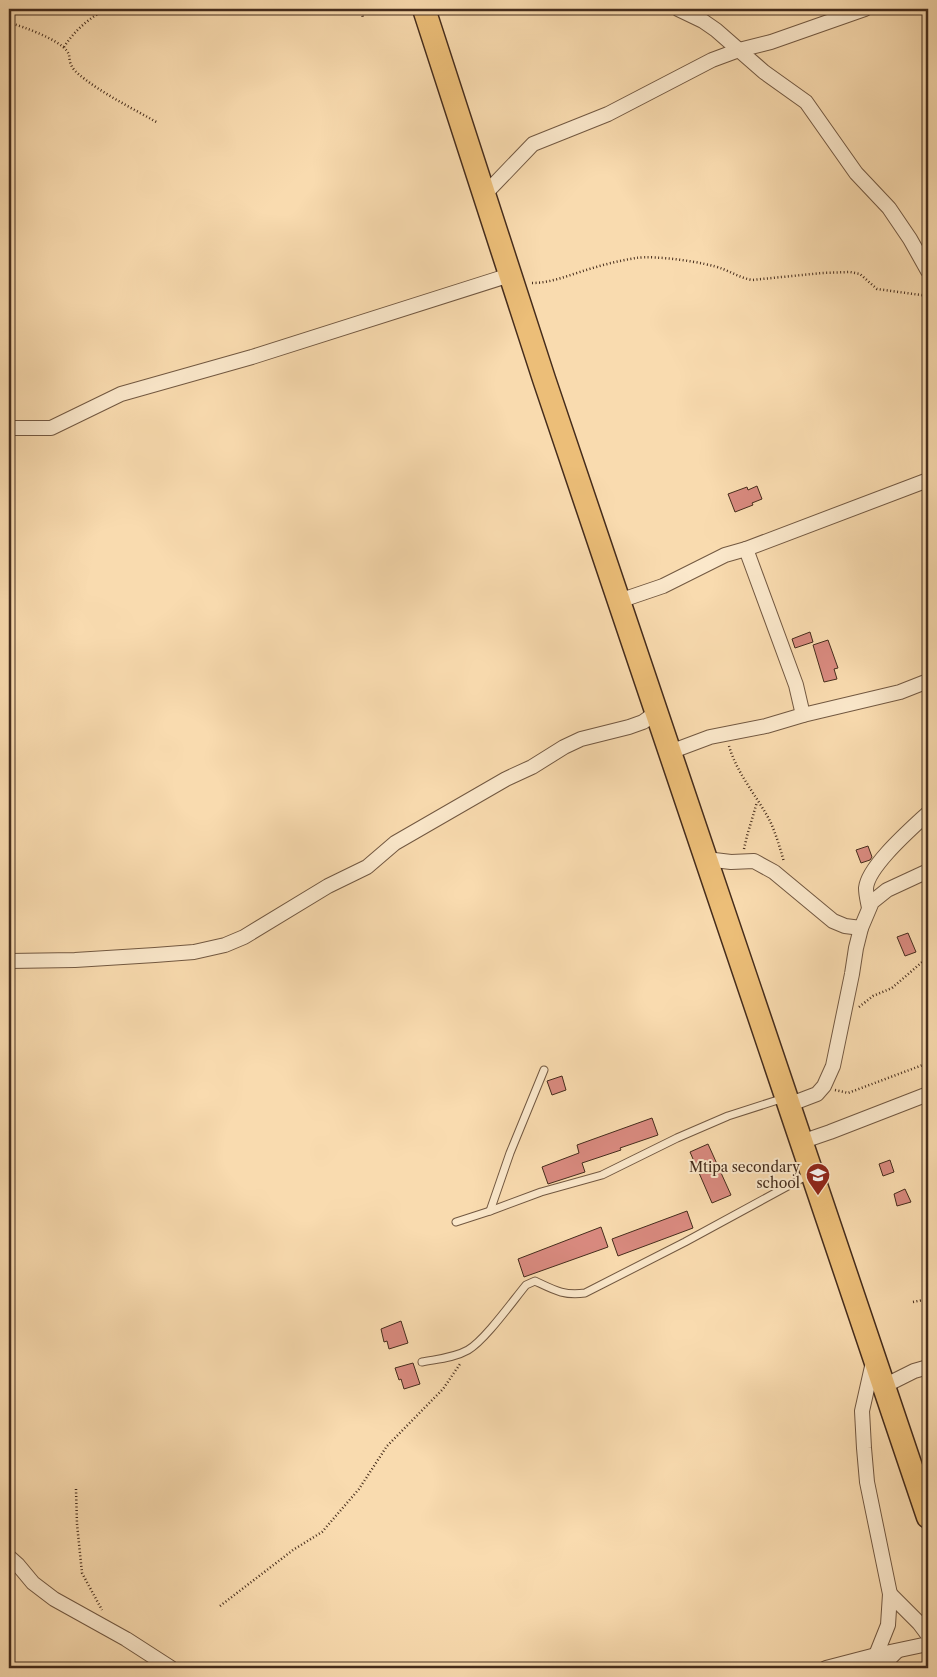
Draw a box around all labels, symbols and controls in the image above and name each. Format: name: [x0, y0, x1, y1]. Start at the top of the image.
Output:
place label: Mtipa secondary school: [689, 1158, 800, 1192]
school or university icon: Mtipa secondary school: [805, 1162, 831, 1196]

